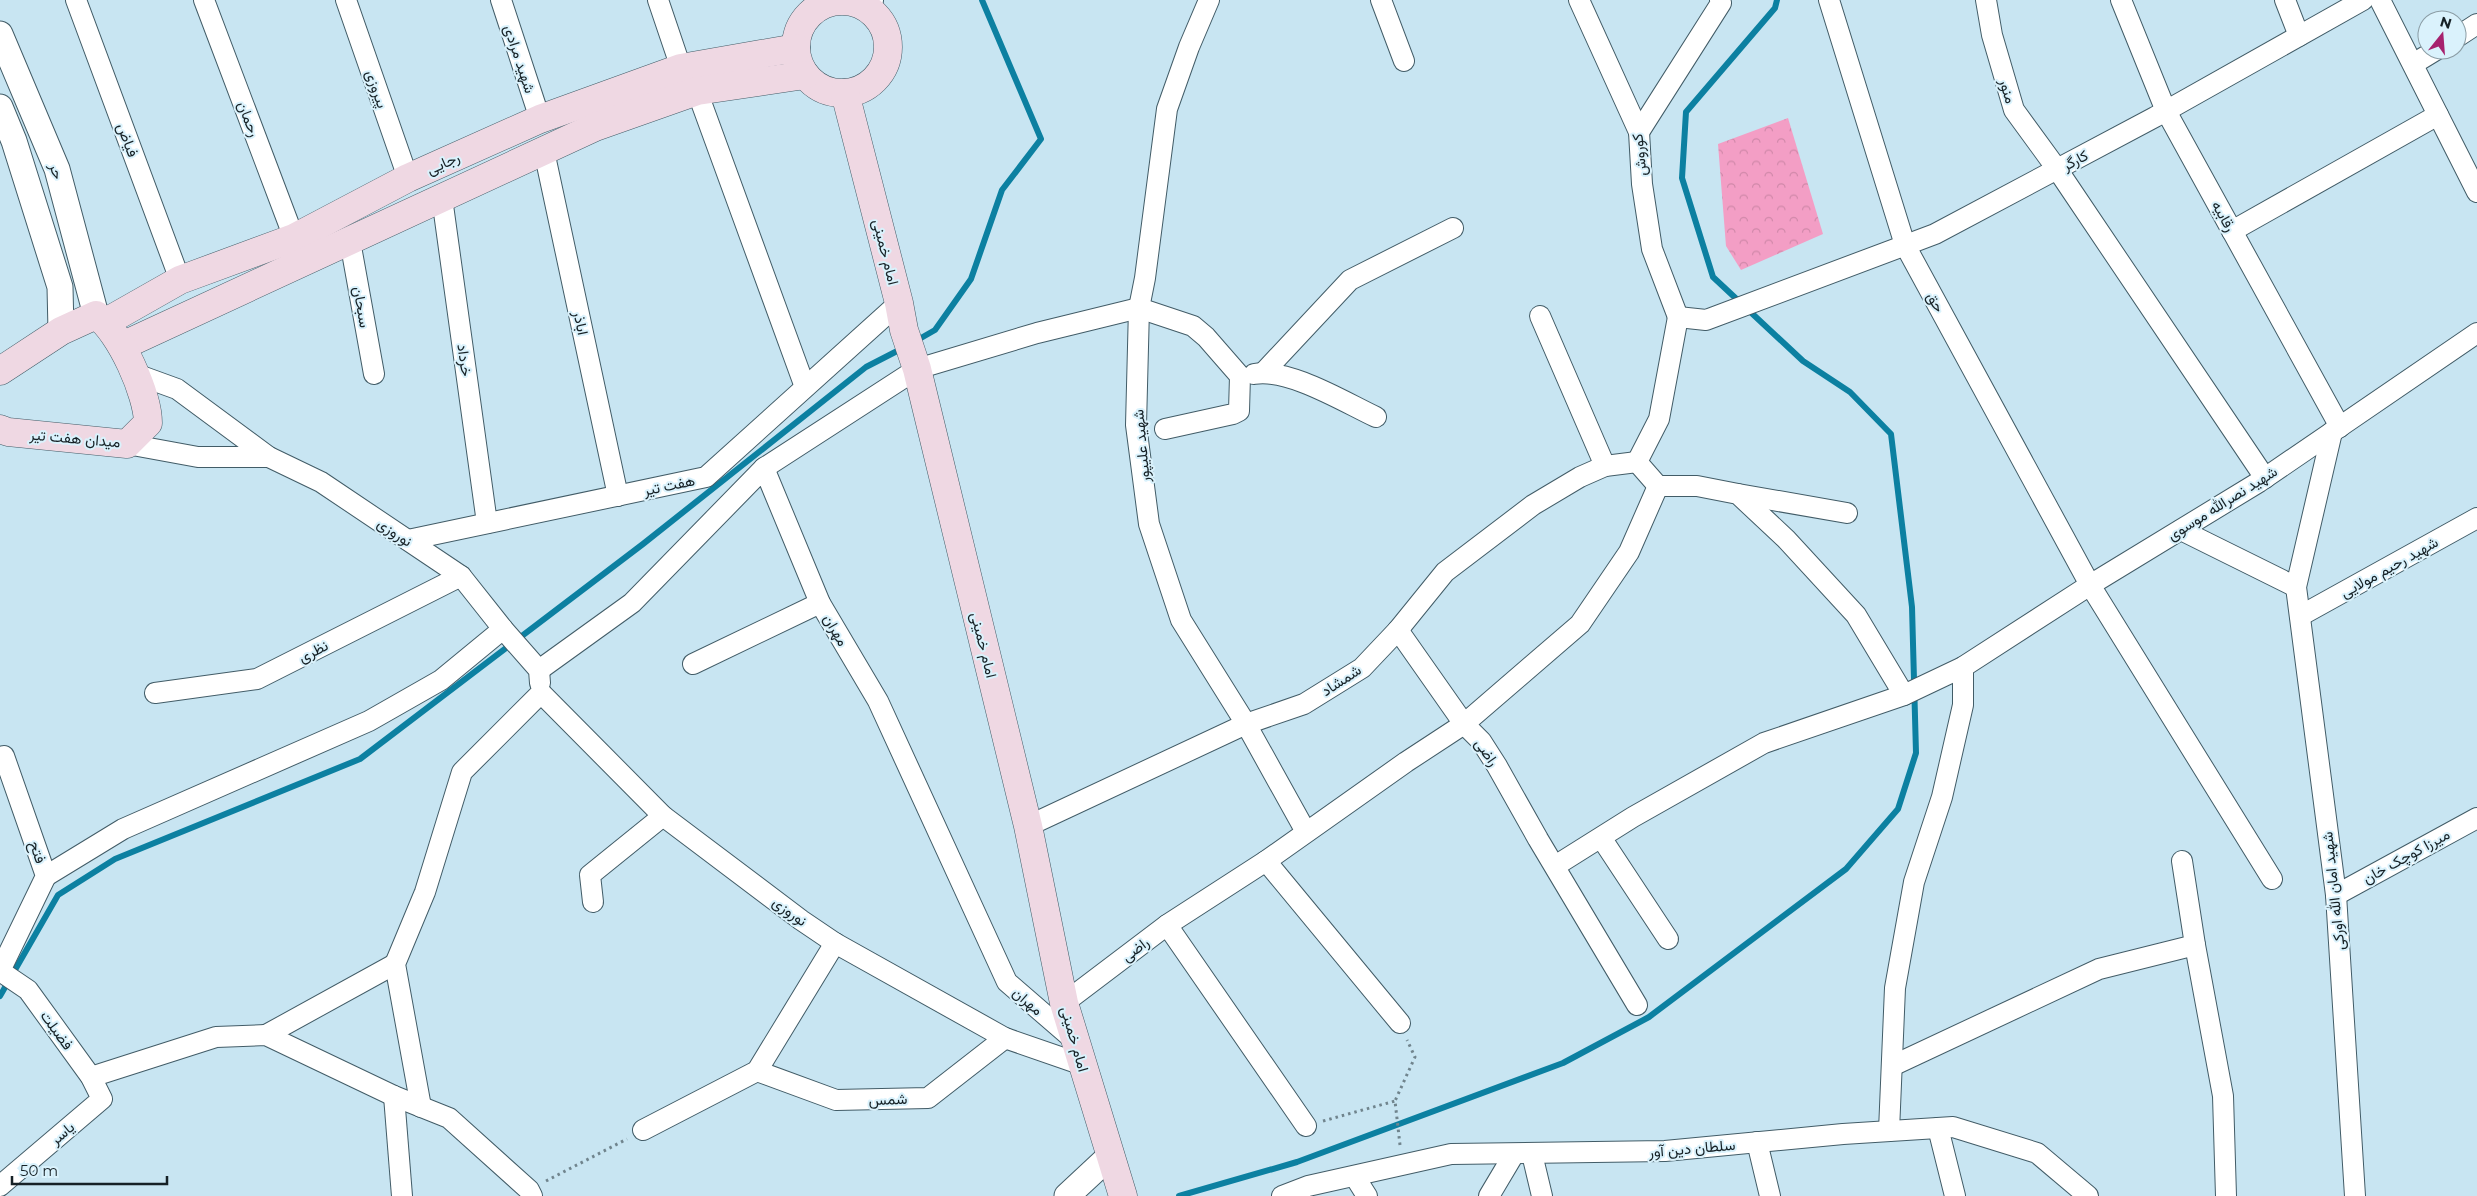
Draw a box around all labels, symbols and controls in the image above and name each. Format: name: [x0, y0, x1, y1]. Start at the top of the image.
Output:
north arrow: [2417, 10, 2467, 60]
text: N: [2438, 12, 2454, 33]
street label: شهید مرادی: [499, 22, 540, 96]
street label: پیروزی: [361, 67, 392, 111]
street label: منور: [1995, 75, 2021, 106]
street label: رحمان: [234, 98, 264, 140]
street label: فیاض: [112, 120, 143, 160]
street label: کوروش: [1627, 132, 1652, 177]
street label: کارگر: [2058, 145, 2092, 175]
street label: رجایی: [423, 147, 463, 180]
street label: حر: [45, 160, 68, 181]
street label: رقابیه: [2208, 197, 2240, 235]
street label: امام خمینی: [868, 217, 903, 287]
street label: سبحان: [349, 285, 375, 329]
street label: حق: [1922, 288, 1949, 316]
street label: اباذر: [569, 308, 593, 337]
street label: خرداد: [453, 343, 477, 377]
street label: شهید علیپور: [1128, 408, 1155, 484]
street label: میدان هفت تیر: [28, 424, 121, 451]
street label: شهید نصرالله موسوی: [2163, 461, 2281, 545]
street label: هفت تیر: [641, 470, 696, 500]
street label: نوروزی: [373, 513, 416, 551]
street label: شهید رحیم مولایی: [2337, 532, 2442, 603]
street label: امام خمینی: [966, 610, 1001, 680]
street label: مهران: [819, 611, 853, 649]
street label: نظری: [295, 636, 331, 667]
street label: شمشاد: [1317, 660, 1365, 700]
street label: راضی: [1470, 734, 1503, 770]
street label: میرزا کوچک خان: [2359, 824, 2453, 889]
street label: شهید امان الله اورکی: [2317, 830, 2350, 951]
street label: فتح: [23, 838, 51, 867]
street label: نوروزی: [768, 892, 811, 931]
street label: راضی: [1117, 932, 1153, 966]
street label: مهران: [1009, 983, 1047, 1019]
street label: امام خمینی: [1056, 1004, 1093, 1074]
street label: فضیلت: [36, 1007, 78, 1053]
street label: شمس: [868, 1089, 908, 1110]
street label: یاسر: [45, 1117, 78, 1149]
street label: سلطان دین آور: [1647, 1135, 1736, 1162]
scale bar: [12, 1154, 168, 1186]
text: 50 m: [20, 1161, 58, 1180]

